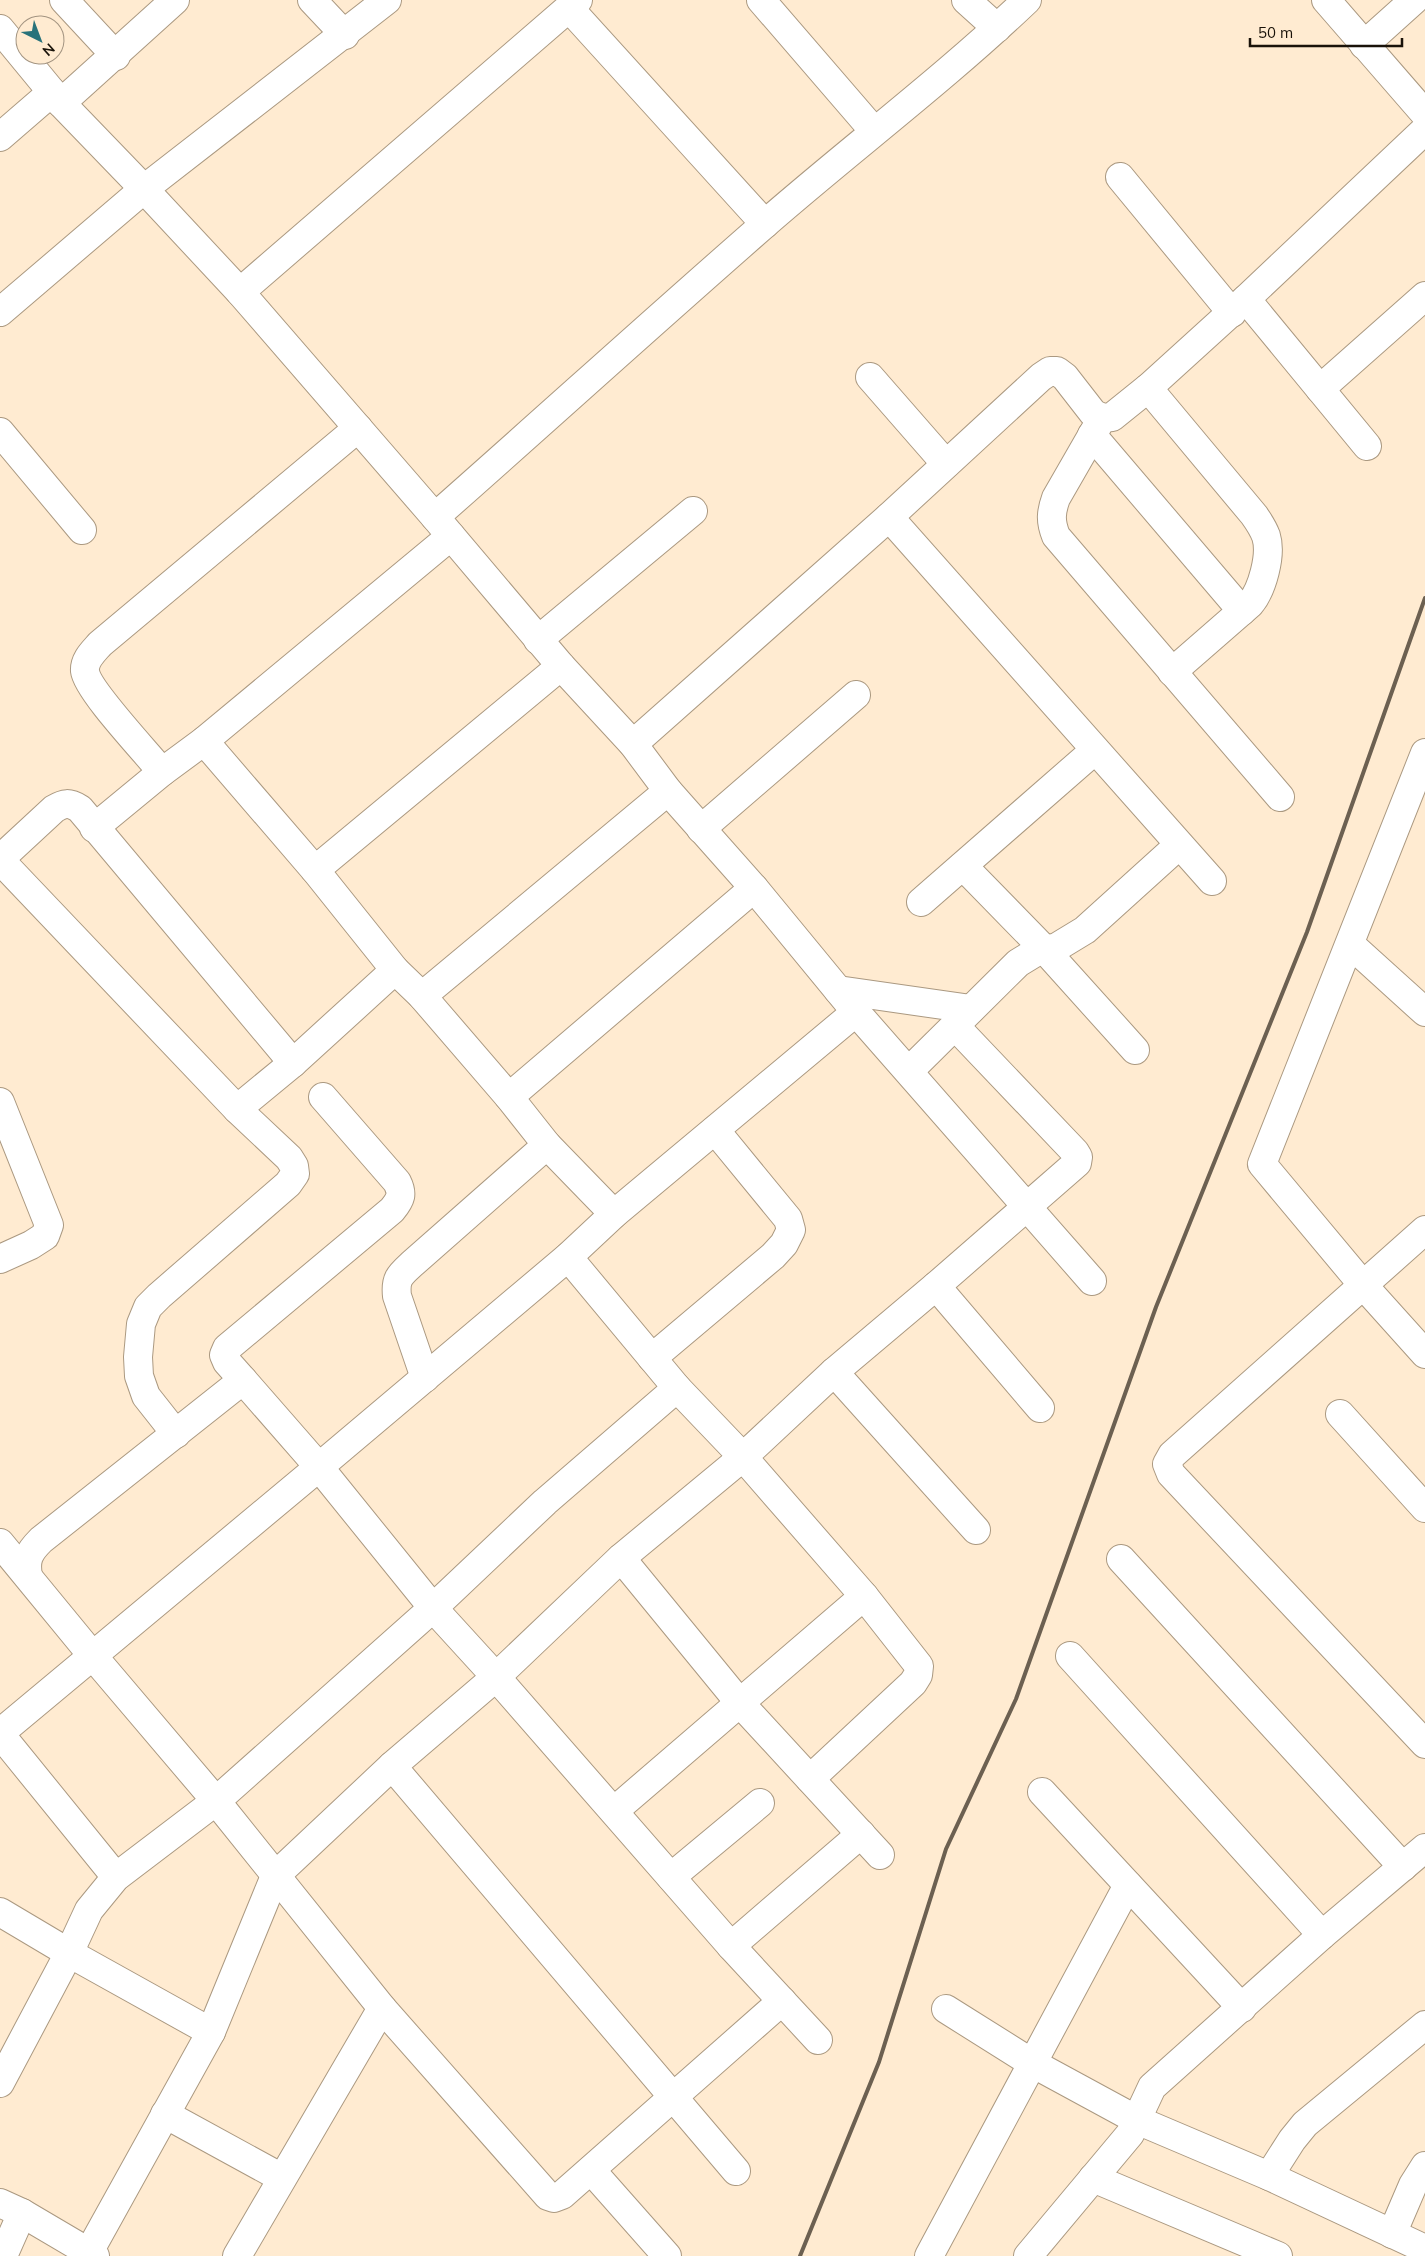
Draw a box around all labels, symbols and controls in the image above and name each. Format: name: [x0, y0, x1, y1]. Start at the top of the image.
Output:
north arrow: [15, 15, 65, 65]
scale bar: [1250, 15, 1402, 47]
text: 50 m: [1258, 23, 1293, 42]
text: N: [39, 39, 59, 60]

